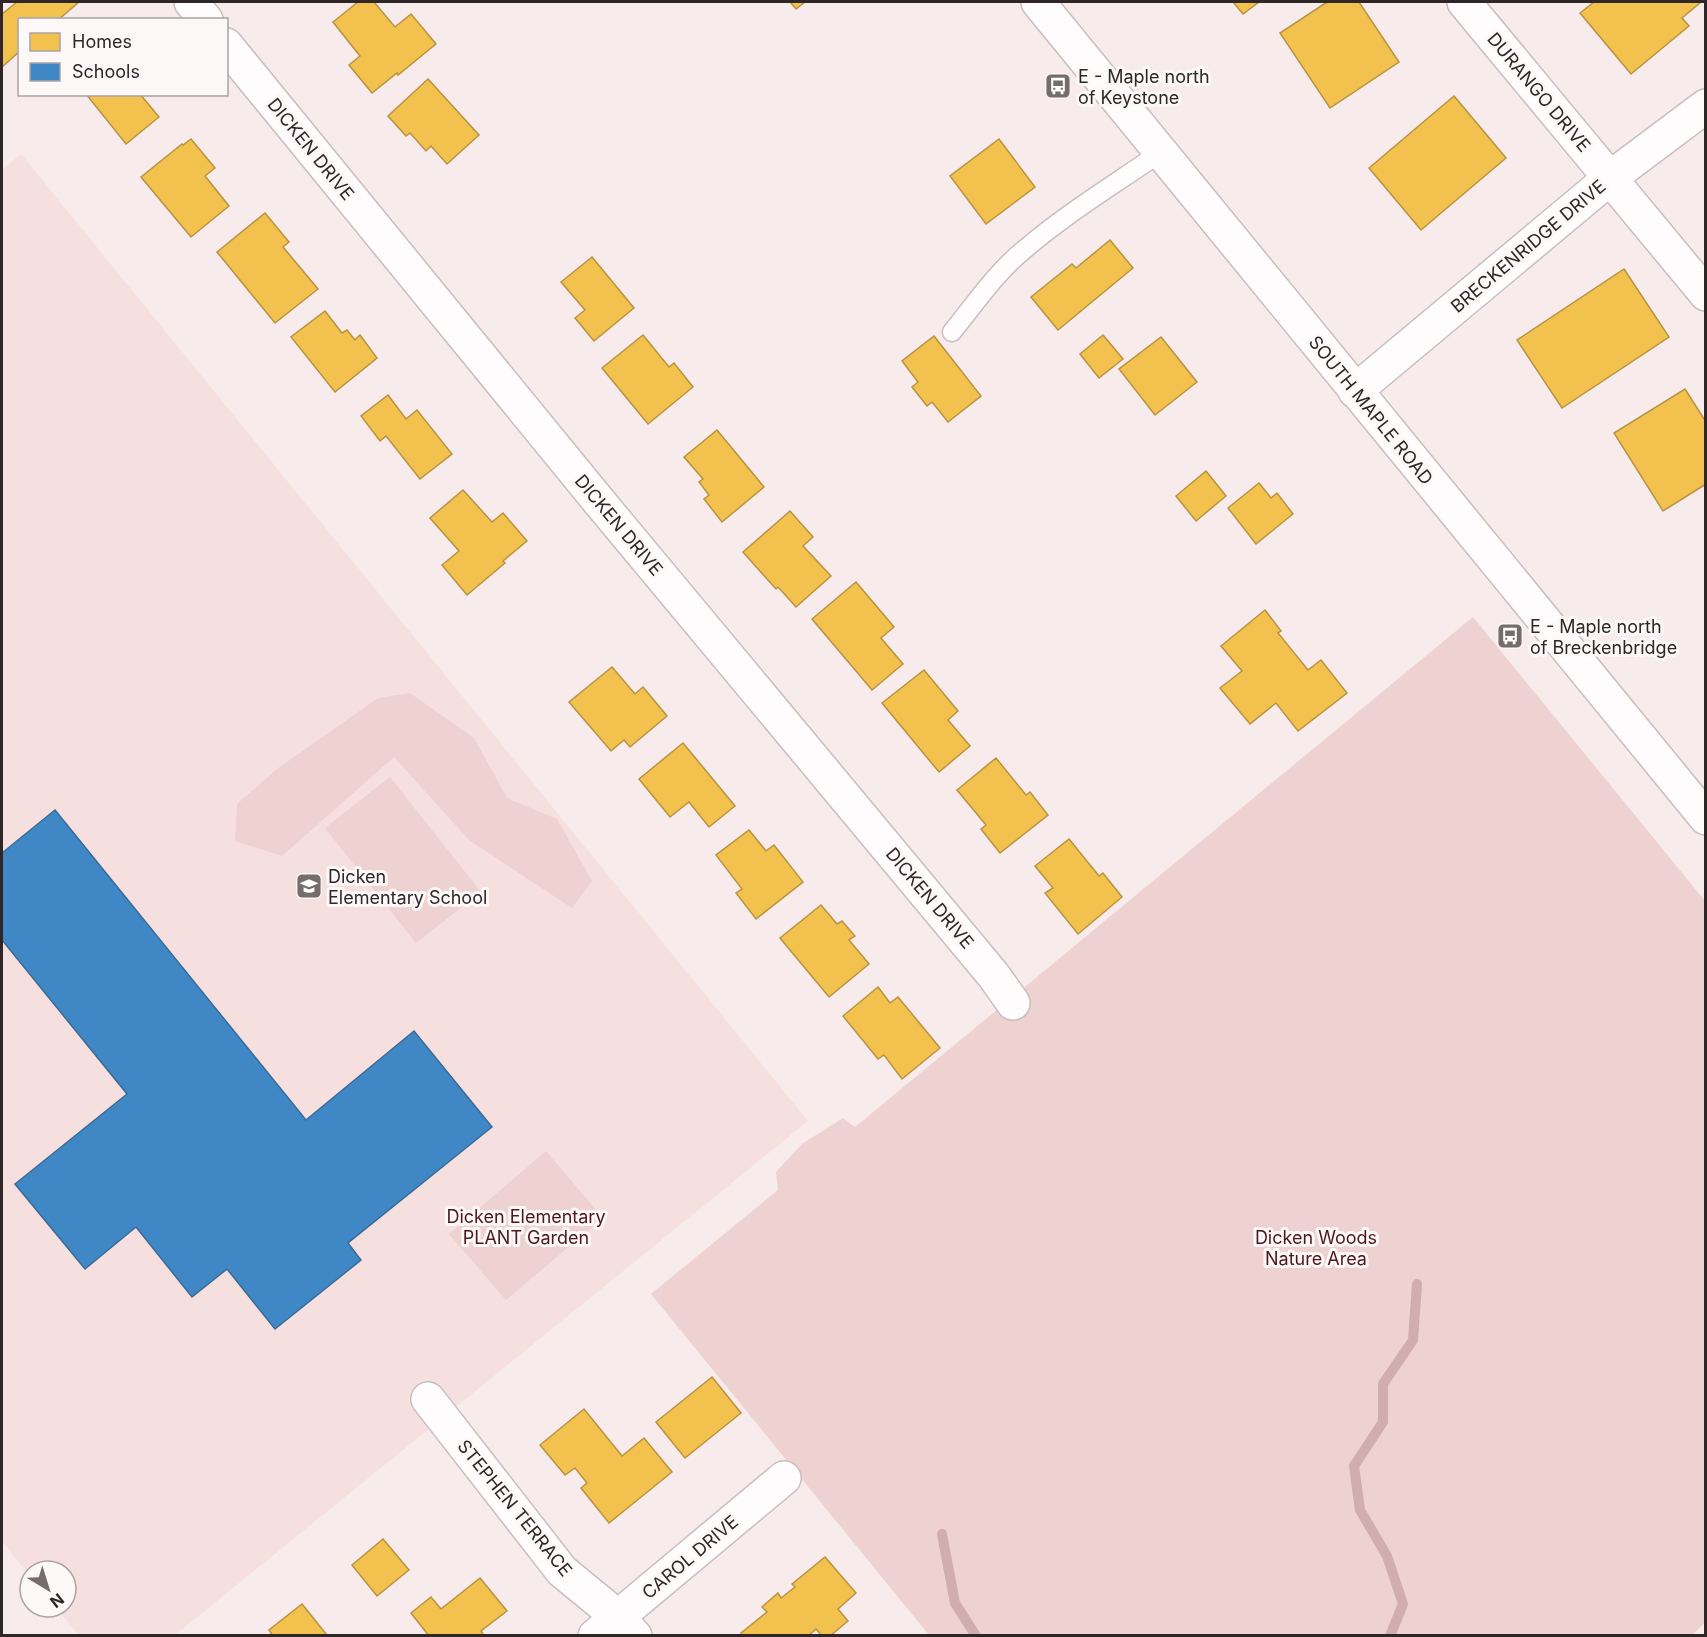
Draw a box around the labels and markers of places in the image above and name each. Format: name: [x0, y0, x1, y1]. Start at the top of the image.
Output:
place label: E - Maple north of Keystone: [1078, 66, 1210, 108]
bus stop icon: E - Maple north of Keystone: [1043, 71, 1073, 101]
place label: E - Maple north of Breckenbridge: [1530, 616, 1677, 658]
bus stop icon: E - Maple north of Breckenbridge: [1495, 621, 1525, 651]
place label: Dicken Elementary School: [328, 866, 487, 908]
school or university icon: Dicken Elementary School: [294, 871, 324, 901]

